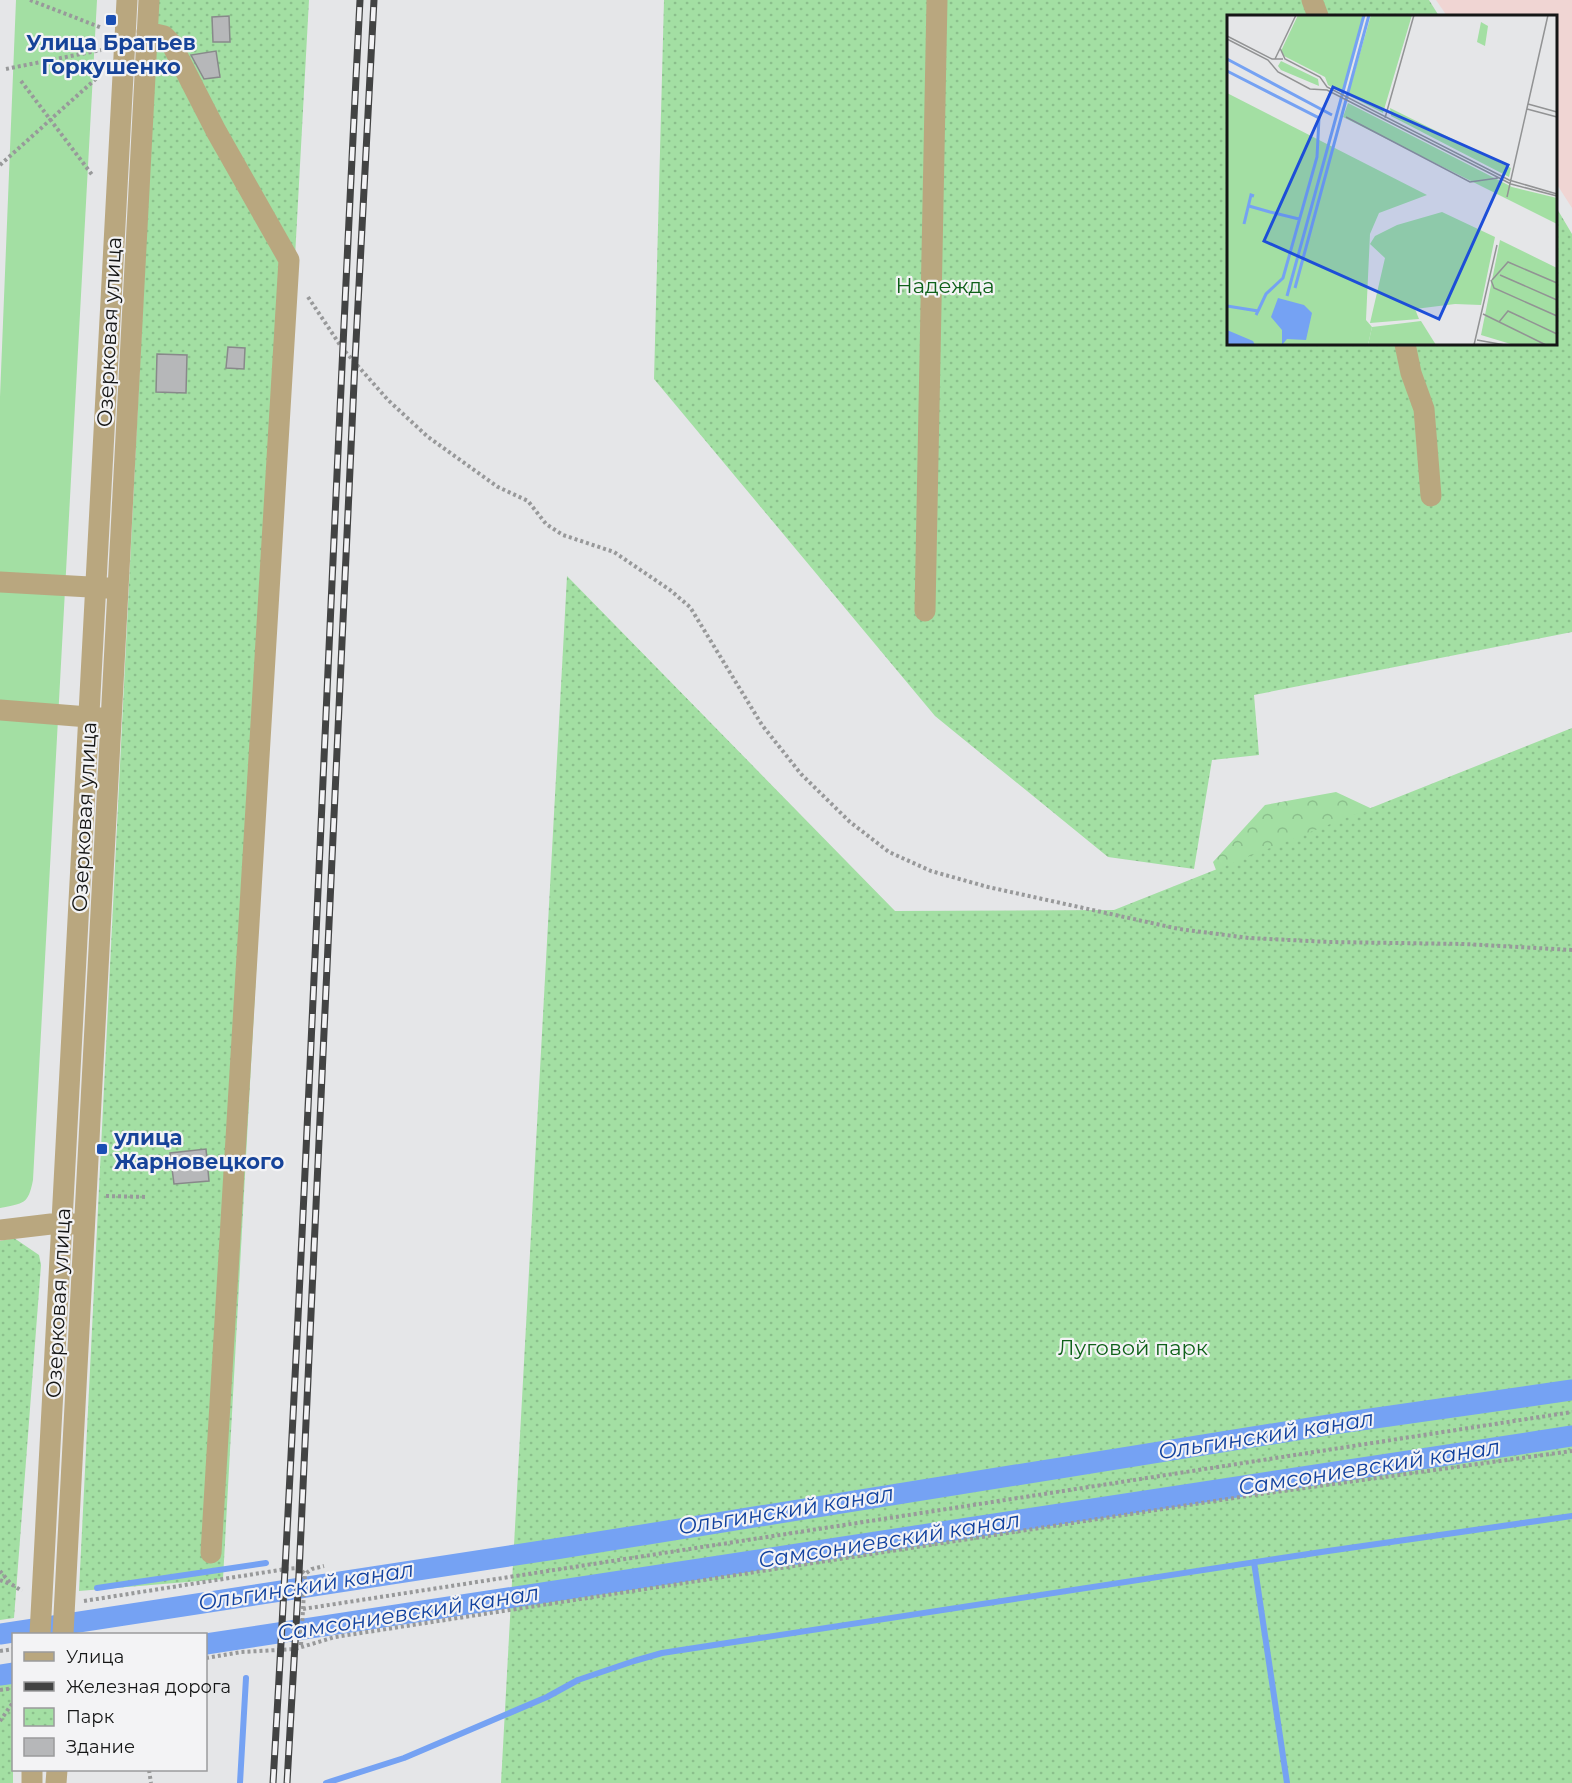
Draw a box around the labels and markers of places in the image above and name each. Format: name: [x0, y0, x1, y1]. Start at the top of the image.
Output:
marker: Улица Братьев Горкушенко: [104, 13, 118, 27]
place label: Улица Братьев Горкушенко: [26, 30, 196, 79]
place label: улица Жарновецкого: [113, 1125, 284, 1174]
marker: улица Жарновецкого: [95, 1142, 109, 1156]

